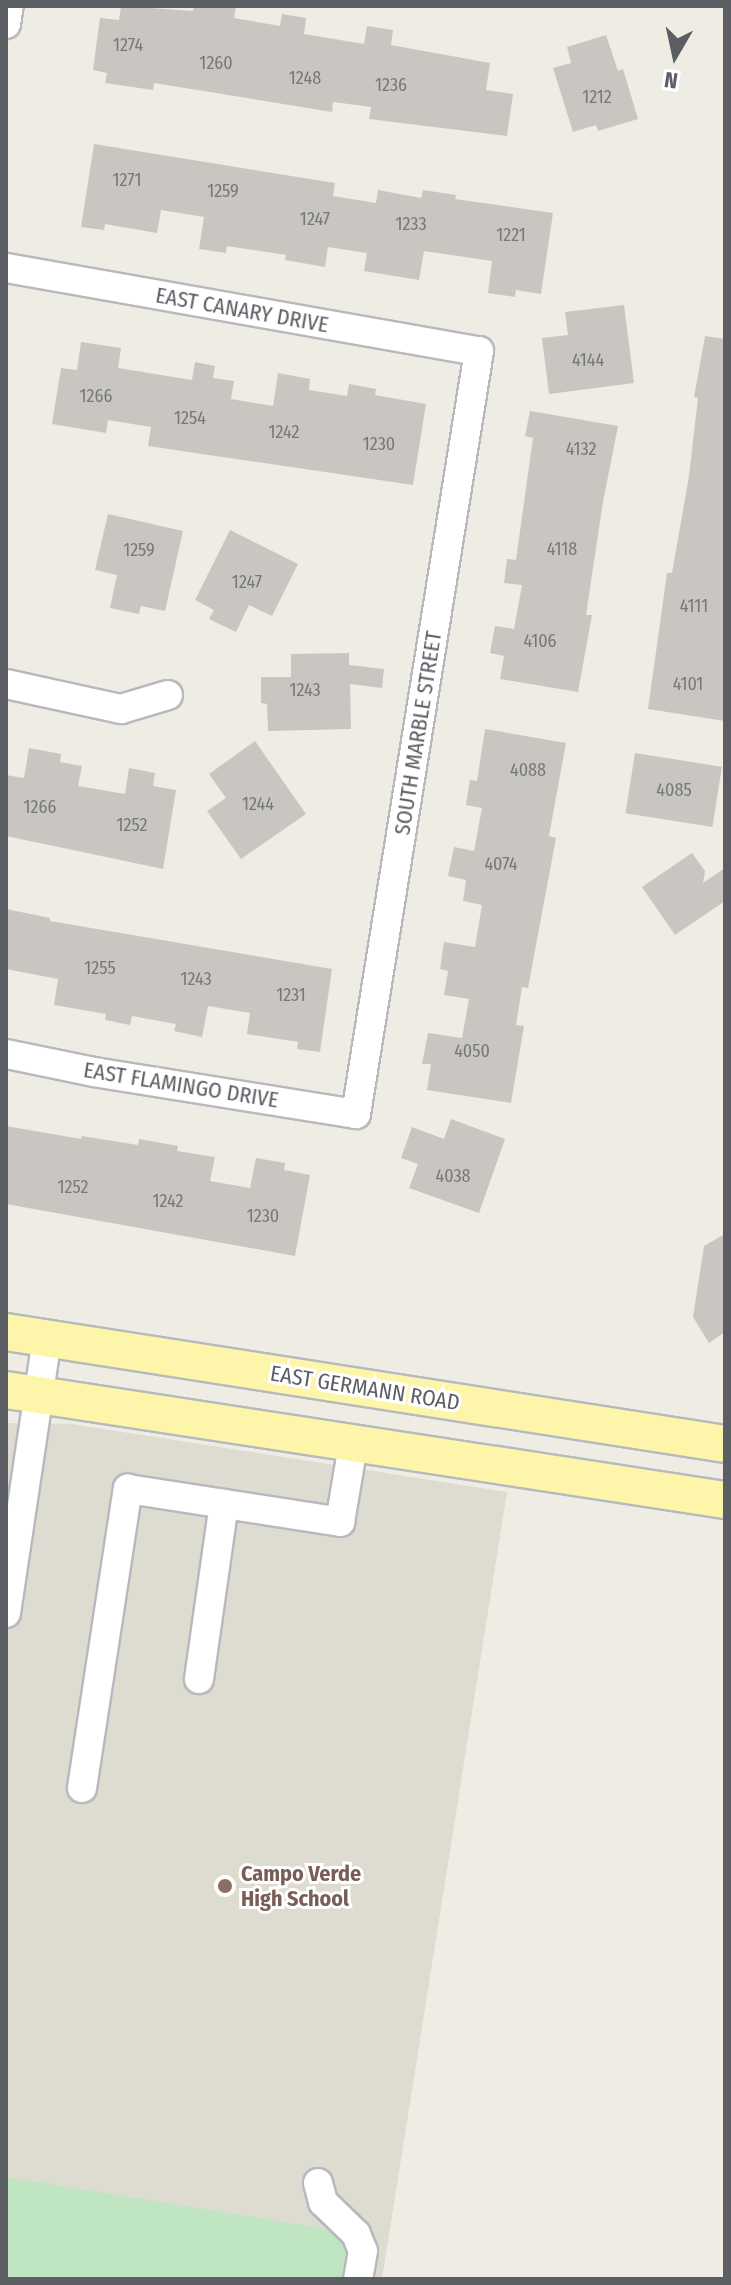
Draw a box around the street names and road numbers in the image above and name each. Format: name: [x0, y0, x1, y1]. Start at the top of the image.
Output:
street label: EAST CANARY DRIVE: [154, 282, 330, 338]
street label: SOUTH MARBLE STREET: [389, 629, 447, 837]
street label: EAST FLAMINGO DRIVE: [82, 1057, 280, 1113]
street label: EAST GERMANN ROAD: [268, 1360, 462, 1416]

